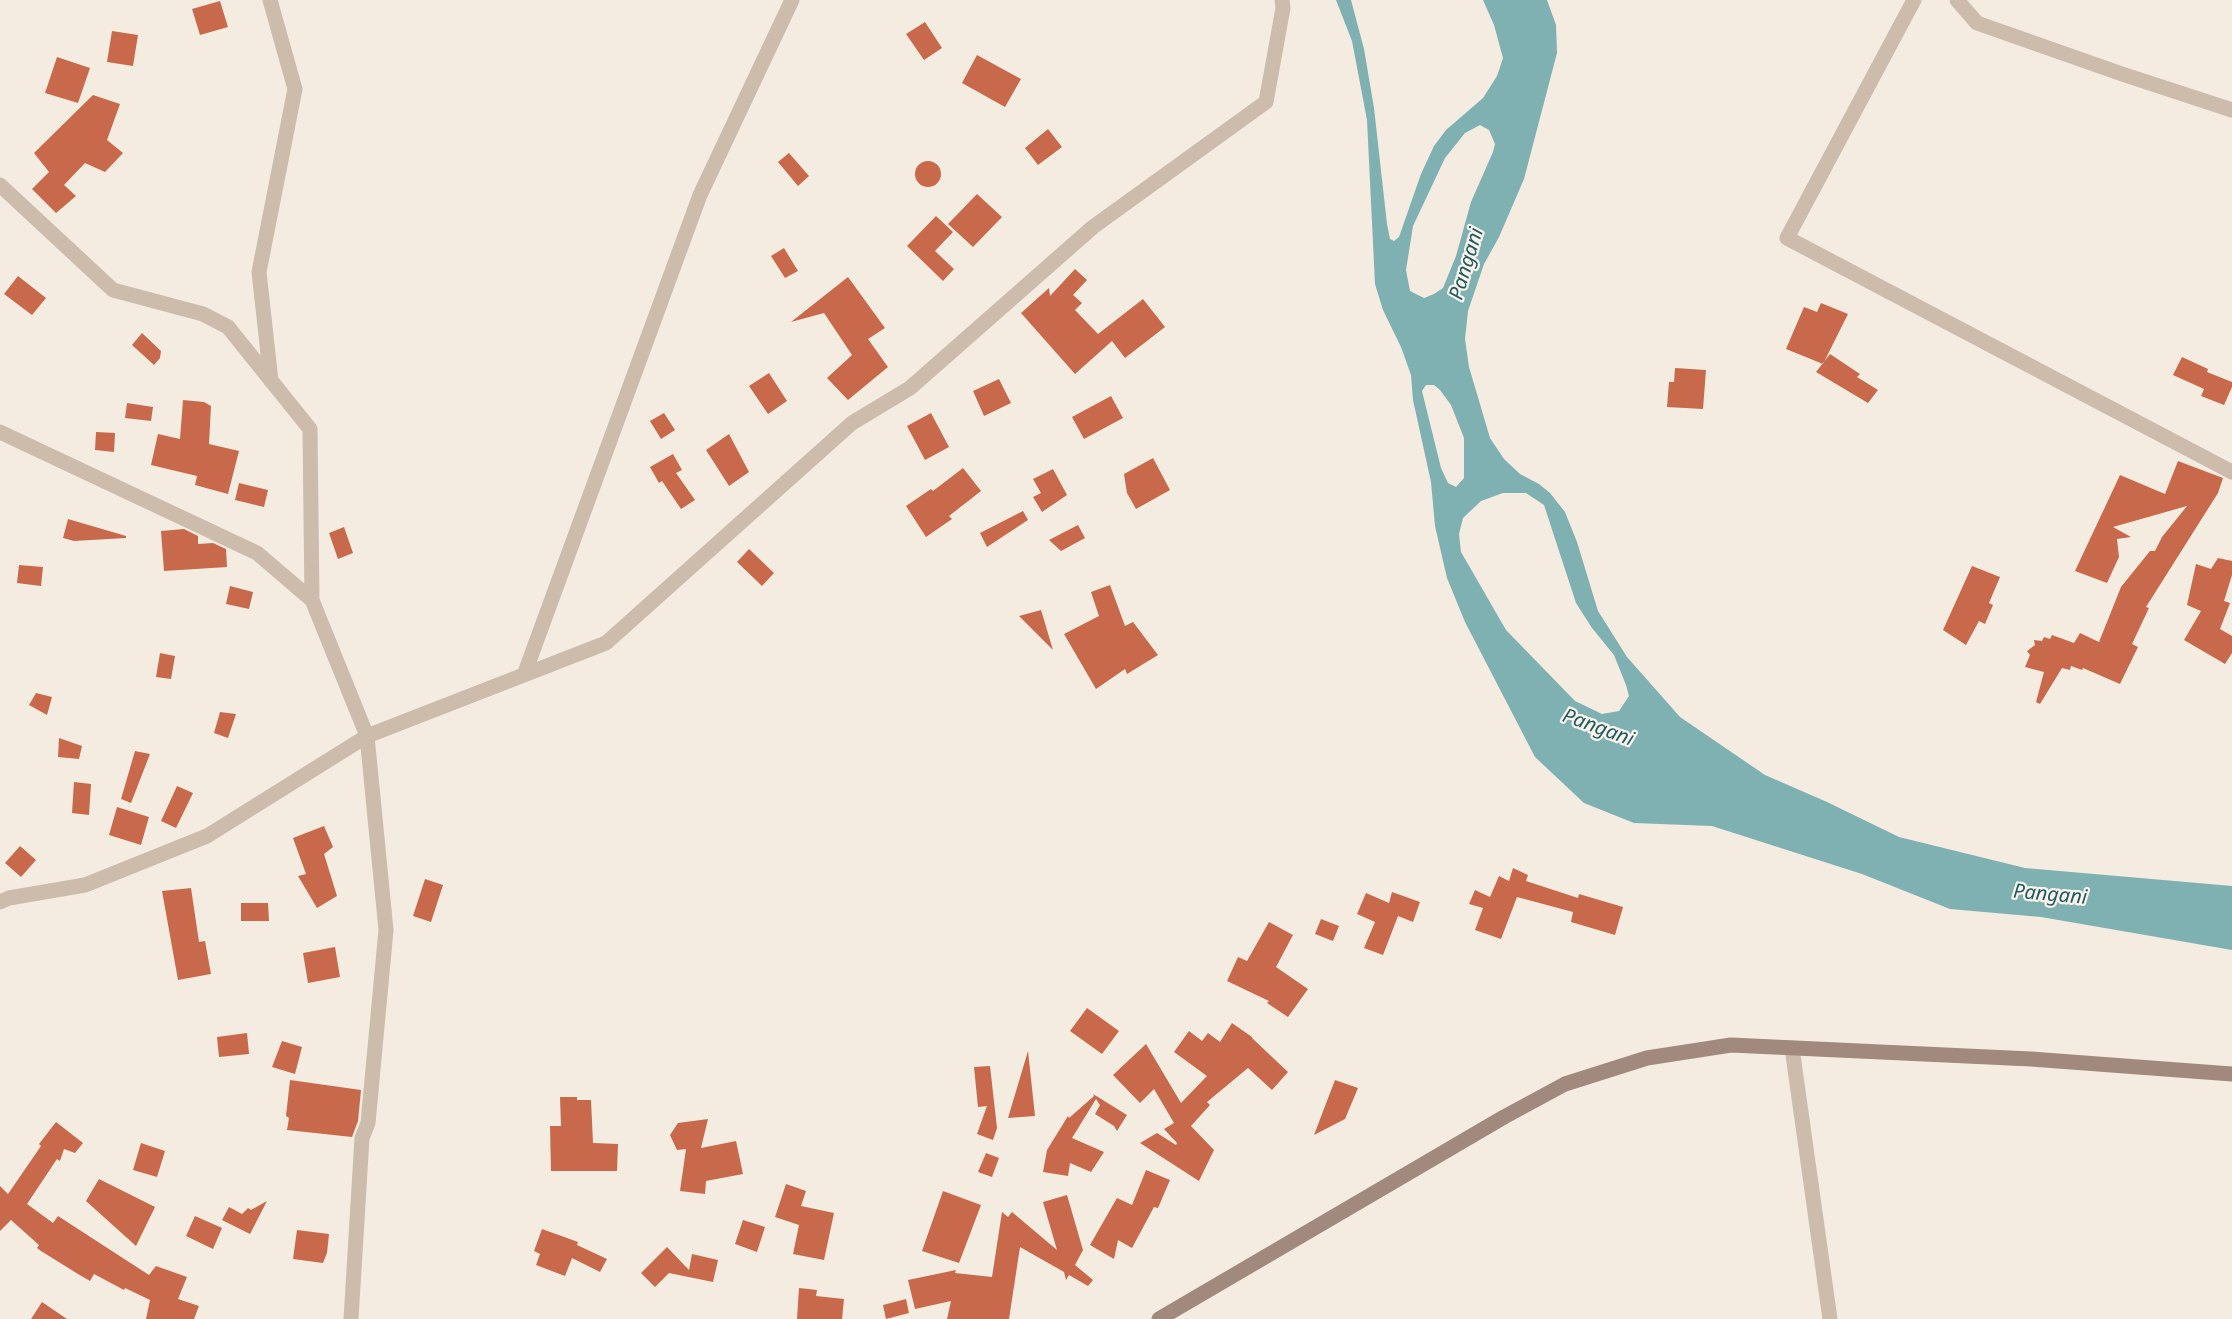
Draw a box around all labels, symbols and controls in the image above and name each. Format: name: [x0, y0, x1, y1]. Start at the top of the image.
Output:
water label: Pangani: [1445, 225, 1489, 303]
water label: Pangani: [1559, 704, 1637, 752]
water label: Pangani: [2012, 880, 2088, 910]

